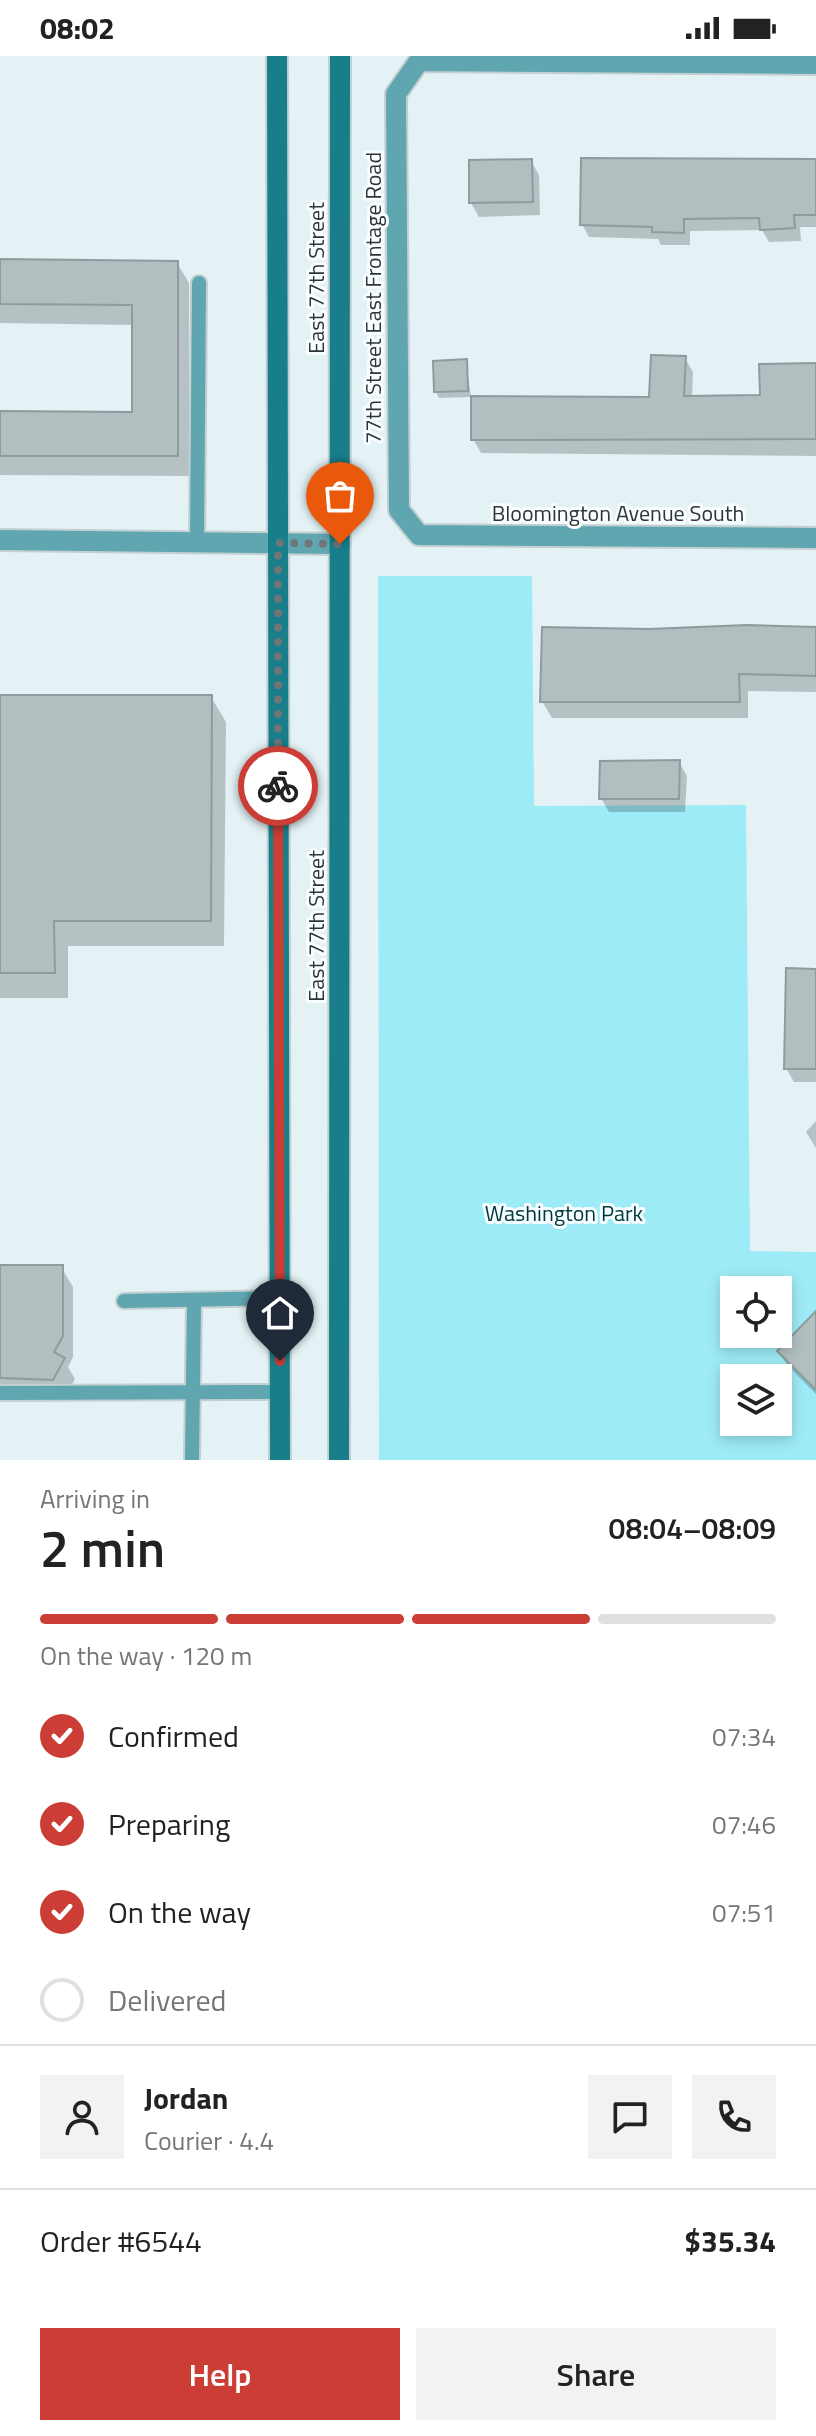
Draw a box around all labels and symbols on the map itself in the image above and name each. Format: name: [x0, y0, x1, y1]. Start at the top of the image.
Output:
street label: 77th Street East Frontage Road: [356, 152, 390, 444]
street label: East 77th Street: [299, 202, 333, 354]
pin: [306, 462, 374, 544]
street label: Bloomington Avenue South: [492, 496, 744, 530]
courier: [238, 746, 318, 826]
street label: East 77th Street: [299, 850, 333, 1002]
park label: Washington Park: [485, 1196, 644, 1230]
pin: [246, 1279, 314, 1361]

